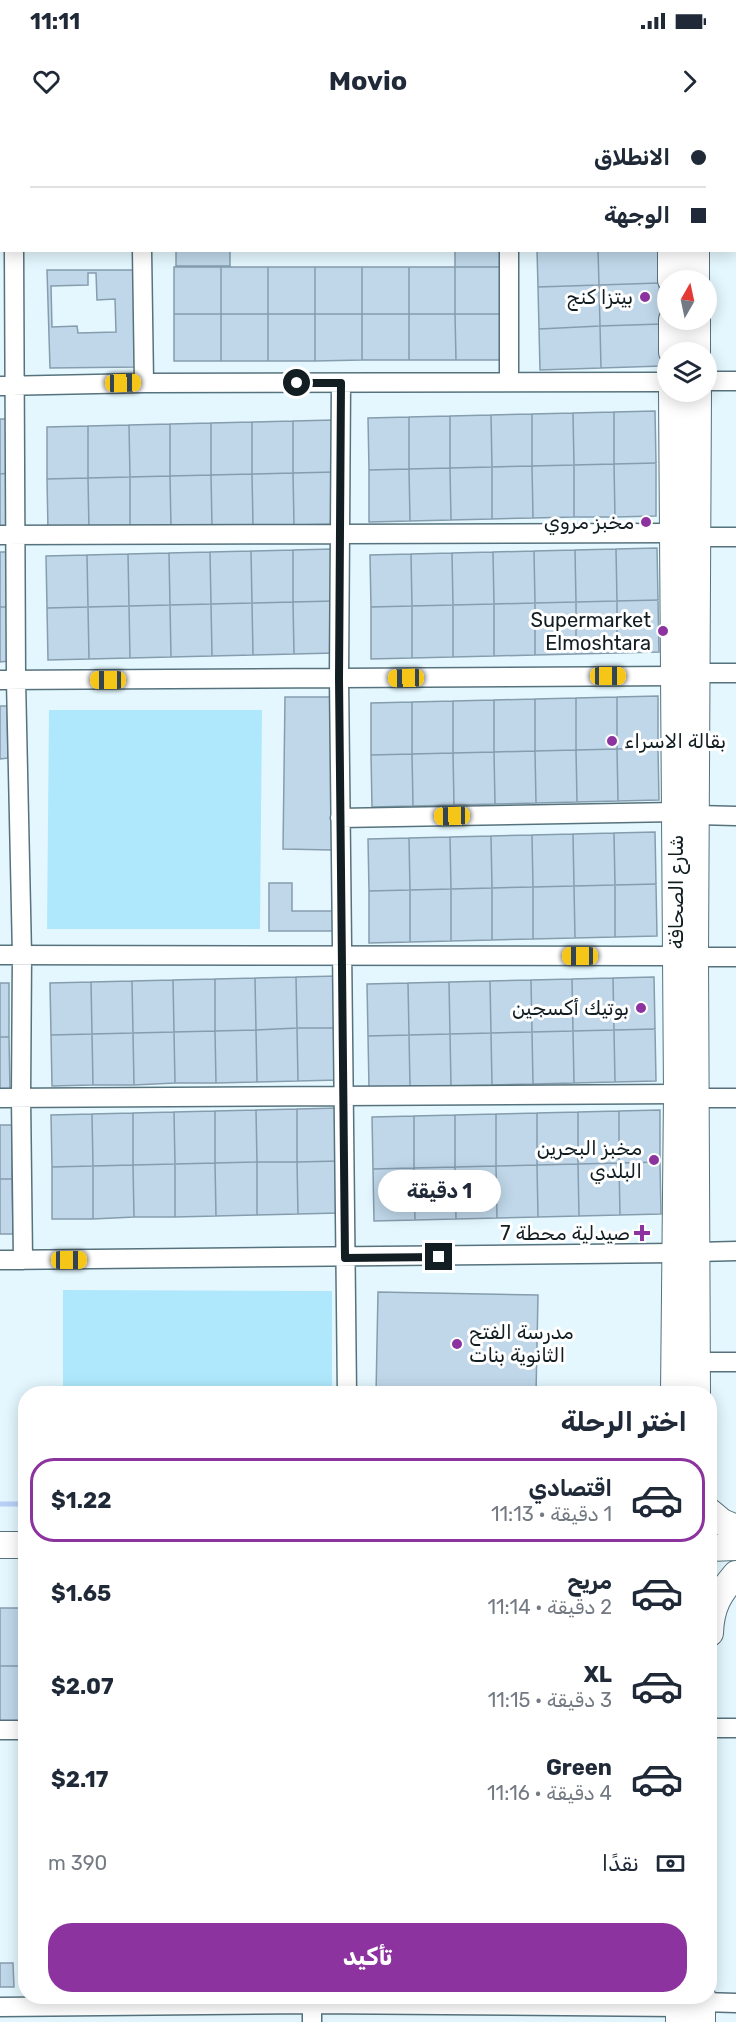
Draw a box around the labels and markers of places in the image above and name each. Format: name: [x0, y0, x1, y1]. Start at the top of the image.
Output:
place label: بيتزا كنج: [566, 285, 633, 311]
marker: بيتزا كنج: [638, 290, 652, 304]
place label: مخبز مروي: [544, 510, 634, 536]
marker: مخبز مروي: [639, 515, 653, 529]
place label: Supermarket Elmoshtara: [531, 608, 651, 655]
marker: Supermarket Elmoshtara: [656, 624, 670, 638]
place label: بقالة الاسراء: [624, 729, 726, 753]
marker: بقالة الاسراء: [605, 734, 619, 748]
place label: بوتيك أكسجين: [512, 996, 629, 1020]
marker: بوتيك أكسجين: [634, 1001, 648, 1015]
place label: مخبز البحرين البلدي: [537, 1136, 642, 1185]
marker: مخبز البحرين البلدي: [647, 1153, 661, 1167]
place label: صيدلية محطة 7: [500, 1221, 630, 1245]
marker: صيدلية محطة 7: [635, 1226, 649, 1240]
place label: مدرسة الفتح الثانوية بنات: [469, 1320, 574, 1367]
marker: مدرسة الفتح الثانوية بنات: [450, 1337, 464, 1351]

